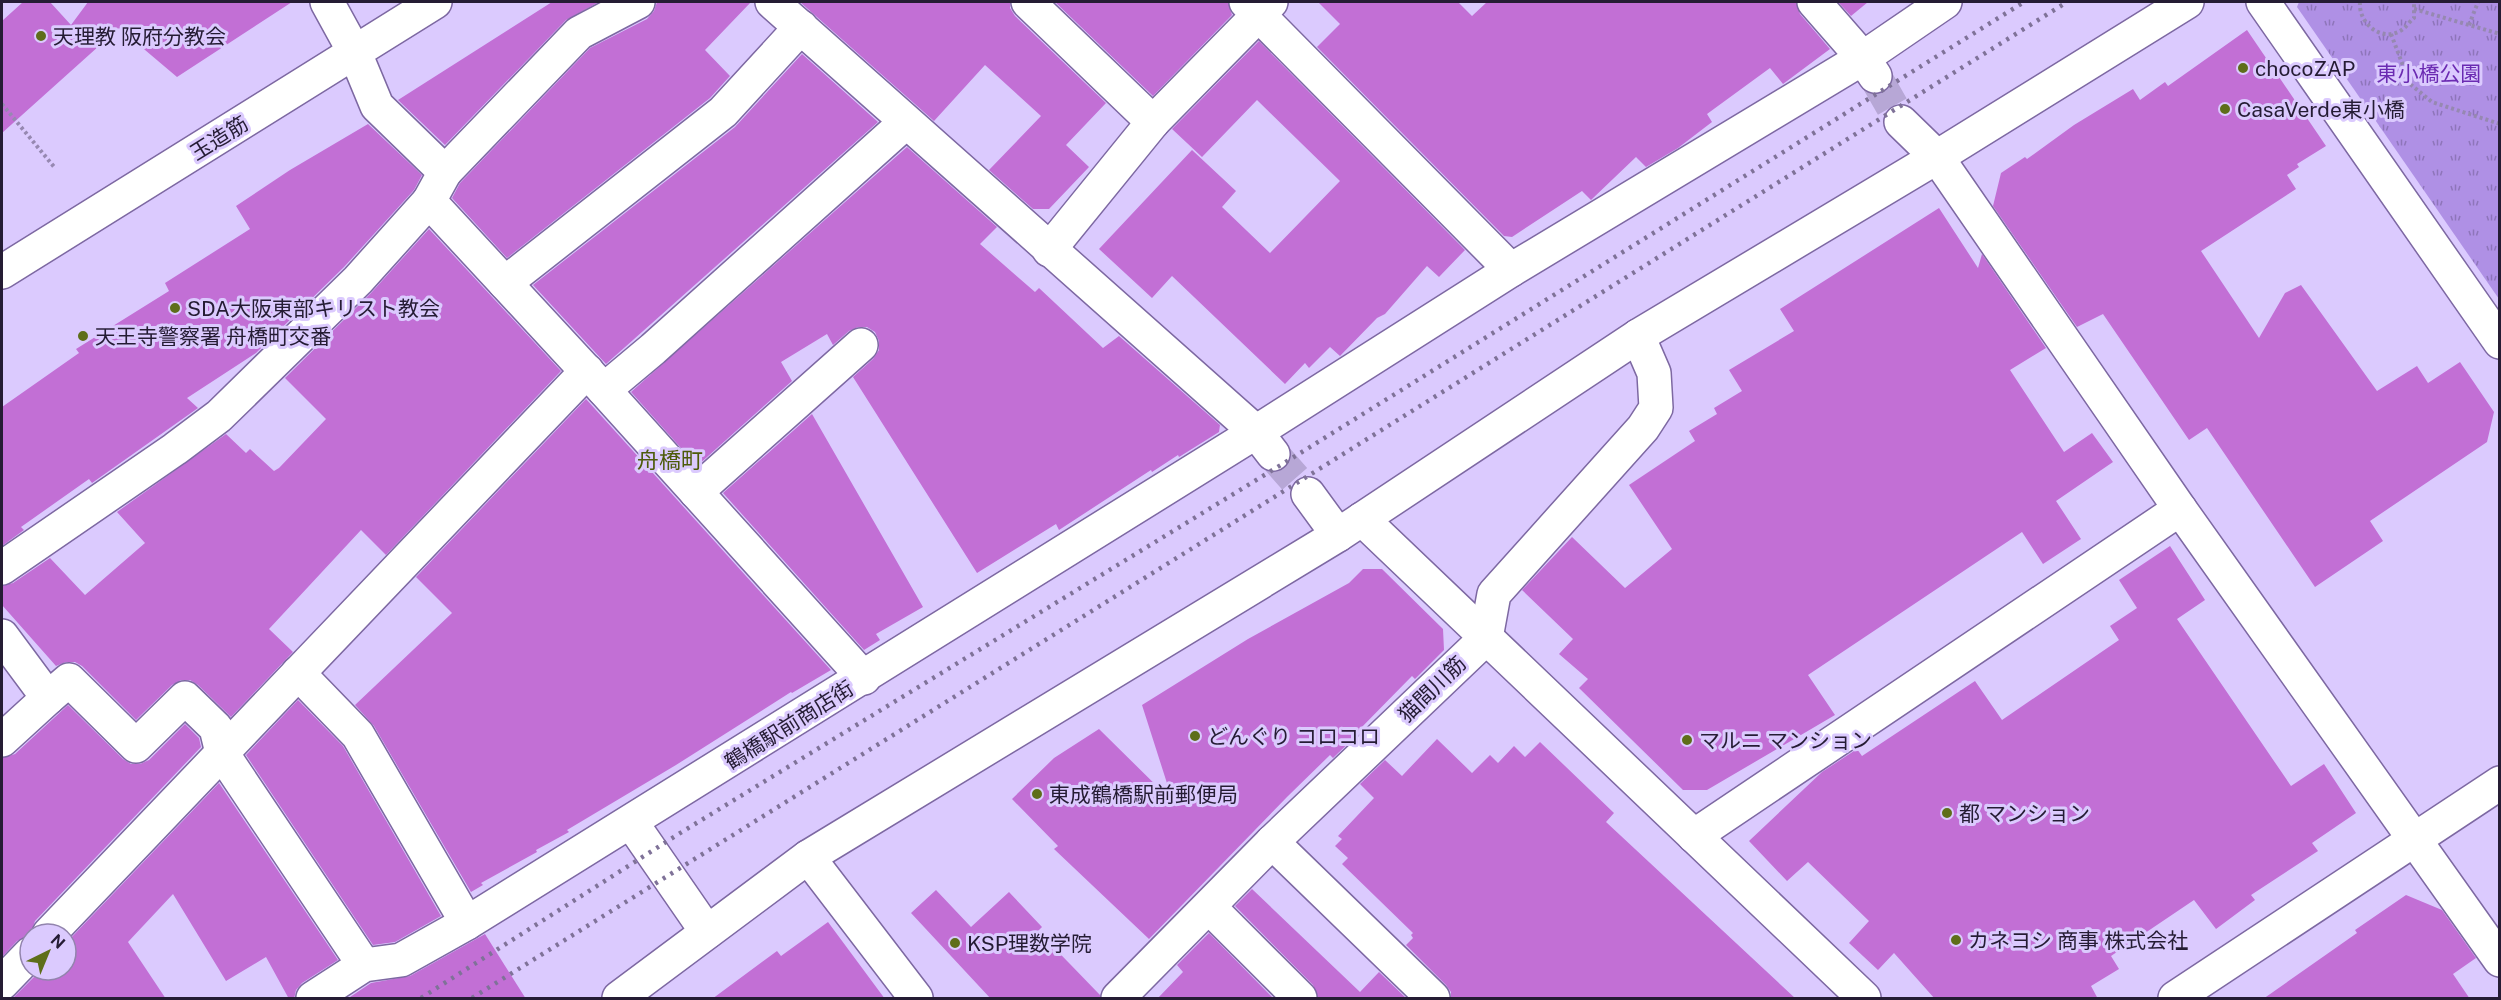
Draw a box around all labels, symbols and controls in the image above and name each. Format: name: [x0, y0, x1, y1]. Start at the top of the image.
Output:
place label: 天理教 阪府分教会: [53, 24, 226, 49]
marker: 天理教 阪府分教会: [34, 29, 48, 43]
place label: chocoZAP: [2255, 56, 2355, 81]
marker: chocoZAP: [2236, 61, 2250, 75]
park label: 東小橋公園: [2377, 61, 2482, 86]
place label: CasaVerde東小橋: [2237, 97, 2405, 122]
marker: CasaVerde東小橋: [2218, 102, 2232, 116]
street label: 玉造筋: [186, 111, 252, 165]
place label: SDA大阪東部キリスト教会: [187, 296, 440, 321]
marker: SDA大阪東部キリスト教会: [168, 301, 182, 315]
place label: 天王寺警察署 舟橋町交番: [95, 324, 331, 349]
marker: 天王寺警察署 舟橋町交番: [76, 329, 90, 343]
district label: 舟橋町: [637, 447, 703, 473]
street label: 猫間川筋: [1393, 651, 1471, 727]
street label: 鶴橋駅前商店街: [720, 675, 858, 775]
place label: どんぐり コロコロ: [1207, 724, 1380, 749]
place label: マルニ マンション: [1699, 728, 1872, 753]
marker: どんぐり コロコロ: [1188, 729, 1202, 743]
marker: マルニ マンション: [1680, 733, 1694, 747]
place label: 東成鶴橋駅前郵便局: [1049, 782, 1238, 807]
marker: 東成鶴橋駅前郵便局: [1030, 787, 1044, 801]
place label: 都 マンション: [1959, 801, 2090, 826]
marker: 都 マンション: [1940, 806, 1954, 820]
north arrow: [18, 922, 78, 982]
place label: カネヨシ 商事 株式会社: [1968, 928, 2188, 953]
text: N: [47, 930, 69, 953]
place label: KSP理数学院: [967, 931, 1092, 956]
marker: カネヨシ 商事 株式会社: [1949, 933, 1963, 947]
marker: KSP理数学院: [948, 936, 962, 950]

